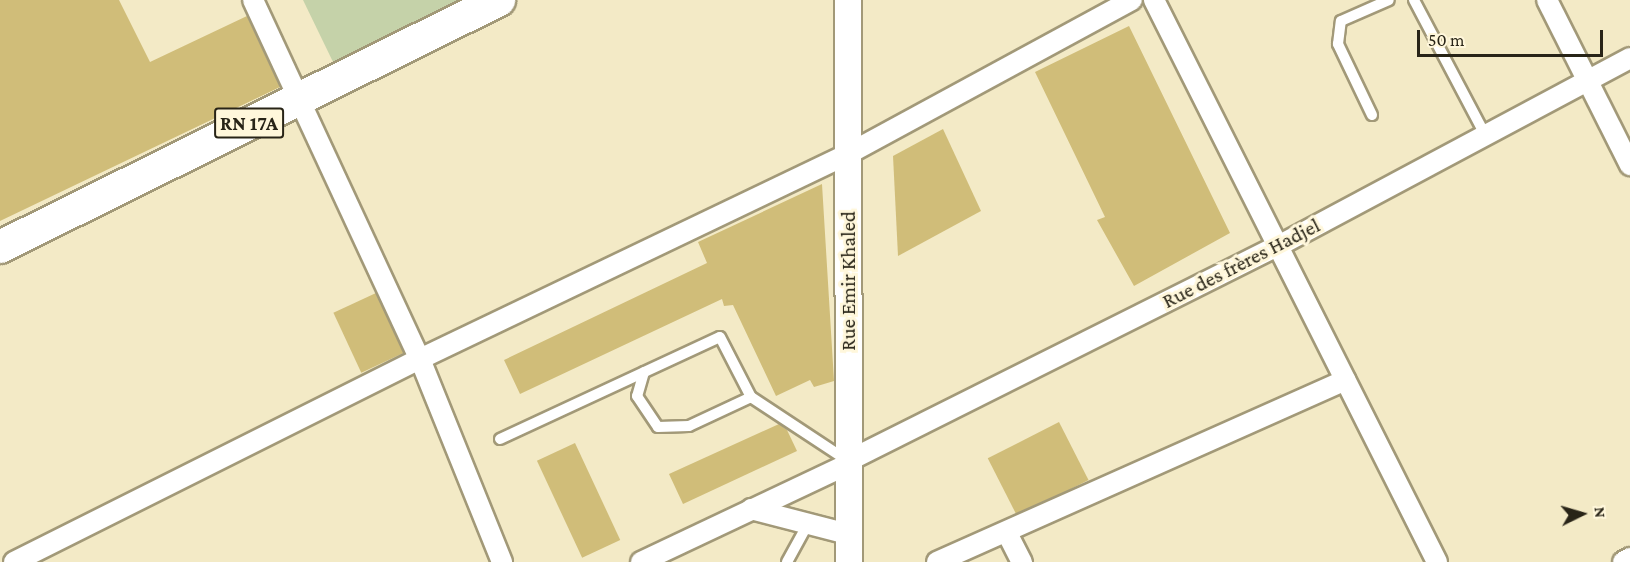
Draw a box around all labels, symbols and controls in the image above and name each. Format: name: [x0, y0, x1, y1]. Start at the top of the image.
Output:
scale bar: [1420, 18, 1606, 56]
text: 50 m: [1428, 30, 1465, 50]
road number: RN 17A: [213, 106, 285, 140]
street label: Rue Emir Khaled: [835, 211, 861, 351]
street label: Rue des frères Hadjel: [1158, 212, 1324, 314]
north arrow: [1552, 484, 1612, 544]
text: N: [1591, 506, 1609, 519]

